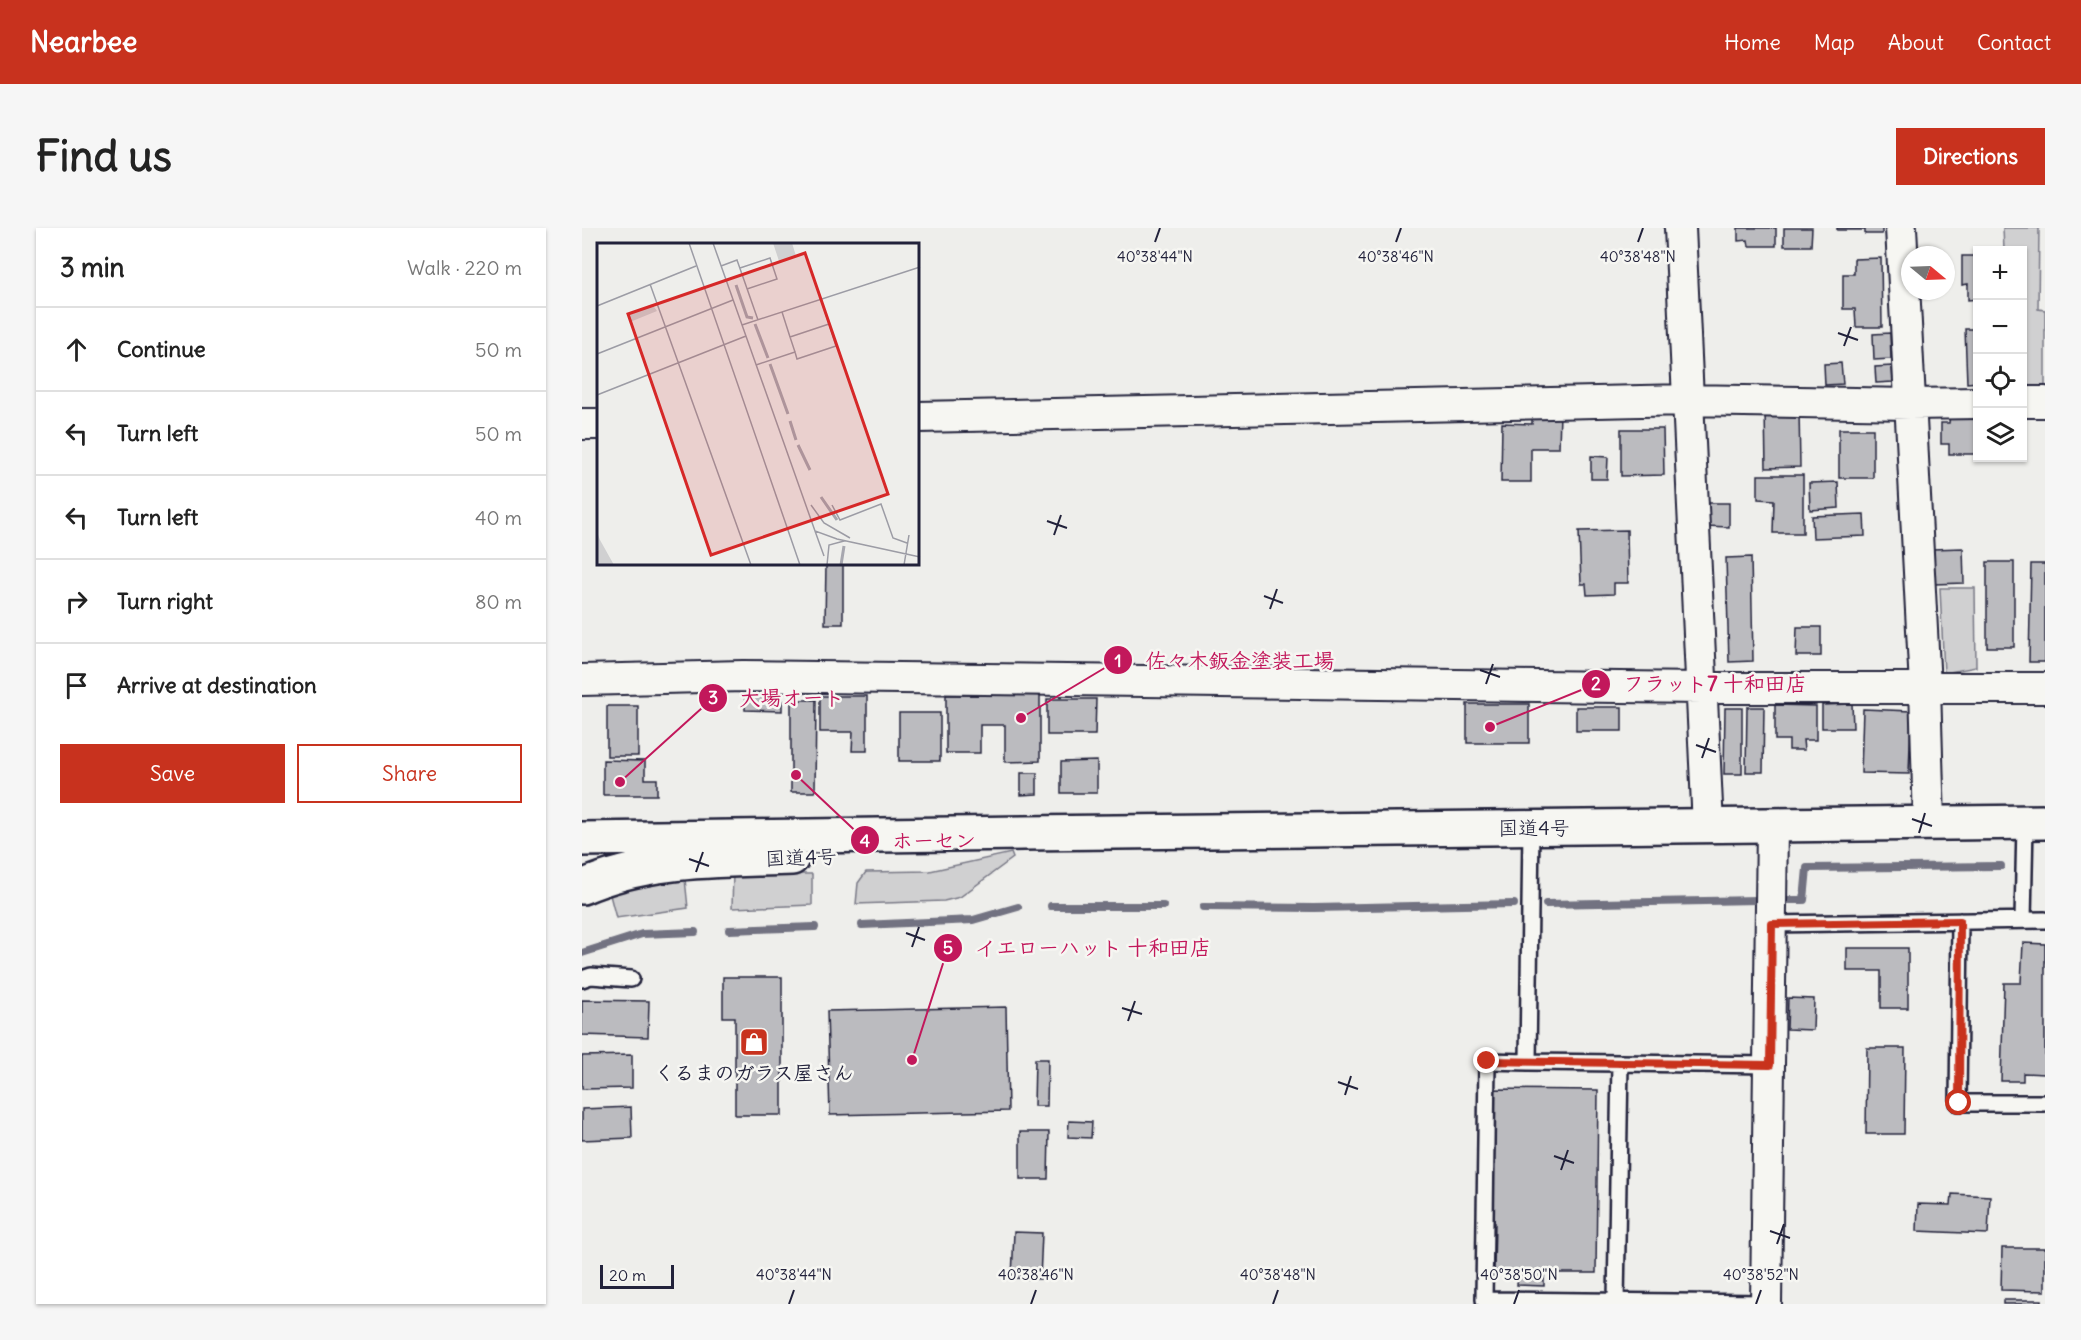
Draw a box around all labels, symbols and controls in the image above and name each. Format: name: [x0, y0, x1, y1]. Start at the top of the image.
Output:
text: Nearbee: [30, 24, 137, 60]
text: Home: [1724, 29, 1781, 56]
text: Map: [1814, 29, 1855, 56]
text: About: [1888, 29, 1944, 56]
text: Contact: [1977, 29, 2051, 56]
button: Directions: [1896, 128, 2045, 185]
text: Find us: [36, 130, 172, 182]
inset map: [597, 243, 920, 566]
north arrow: [1901, 246, 1955, 300]
map controls: [1973, 246, 2027, 462]
button: +: [1973, 246, 2027, 300]
text: 40°38'44"N: [1117, 247, 1193, 266]
text: 40°38'46"N: [1358, 247, 1434, 266]
text: 40°38'48"N: [1600, 247, 1676, 266]
text: 3 min: [60, 251, 125, 284]
text: Walk · 220 m: [407, 255, 522, 280]
button: −: [1973, 300, 2027, 354]
icon: ahead: [60, 333, 93, 366]
text: Continue: [117, 335, 206, 363]
text: 50 m: [475, 337, 522, 362]
button: locate: [1973, 354, 2027, 408]
button: layers: [1973, 408, 2027, 462]
icon: left: [60, 417, 93, 450]
text: Turn left: [117, 419, 198, 447]
text: 50 m: [475, 421, 522, 446]
icon: left: [60, 501, 93, 534]
text: Turn left: [117, 503, 198, 531]
text: 40 m: [475, 505, 522, 530]
icon: right: [60, 585, 93, 618]
text: Turn right: [117, 587, 213, 615]
text: 80 m: [475, 589, 522, 614]
callout: 佐々木鈑金塗装工場: [1103, 641, 1346, 680]
text: 佐々木鈑金塗装工場: [1146, 647, 1335, 674]
text: 1: [1114, 649, 1122, 672]
callout: フラット7 十和田店: [1581, 665, 1818, 704]
icon: arrive: [60, 669, 93, 702]
text: フラット7 十和田店: [1623, 670, 1807, 697]
text: Arrive at destination: [117, 671, 317, 699]
text: 2: [1591, 672, 1601, 695]
callout: 大場オート: [698, 678, 857, 717]
text: 大場オート: [740, 684, 845, 711]
text: 3: [708, 686, 718, 709]
button: Save: [60, 744, 285, 803]
button: Share: [297, 744, 522, 803]
street label: 国道4号: [1498, 815, 1570, 840]
callout: ホーセン: [850, 821, 988, 860]
text: ホーセン: [892, 827, 976, 854]
text: 4: [860, 829, 871, 852]
street label: 国道4号: [765, 843, 837, 871]
callout: イエローハット 十和田店: [933, 928, 1223, 967]
text: イエローハット 十和田店: [975, 934, 1211, 961]
text: 5: [943, 936, 953, 959]
shop icon: くるまのガラス屋さん: [738, 1026, 770, 1058]
route end: [1473, 1047, 1499, 1073]
place label: くるまのガラス屋さん: [654, 1060, 854, 1085]
route start: [1945, 1089, 1971, 1115]
scale bar: [600, 1262, 674, 1290]
text: 20 m: [609, 1265, 646, 1285]
text: 40°38'44"N: [756, 1265, 832, 1284]
text: 40°38'46"N: [998, 1265, 1074, 1284]
text: 40°38'48"N: [1240, 1265, 1316, 1284]
text: 40°38'50"N: [1480, 1265, 1558, 1284]
text: 40°38'52"N: [1723, 1265, 1799, 1284]

